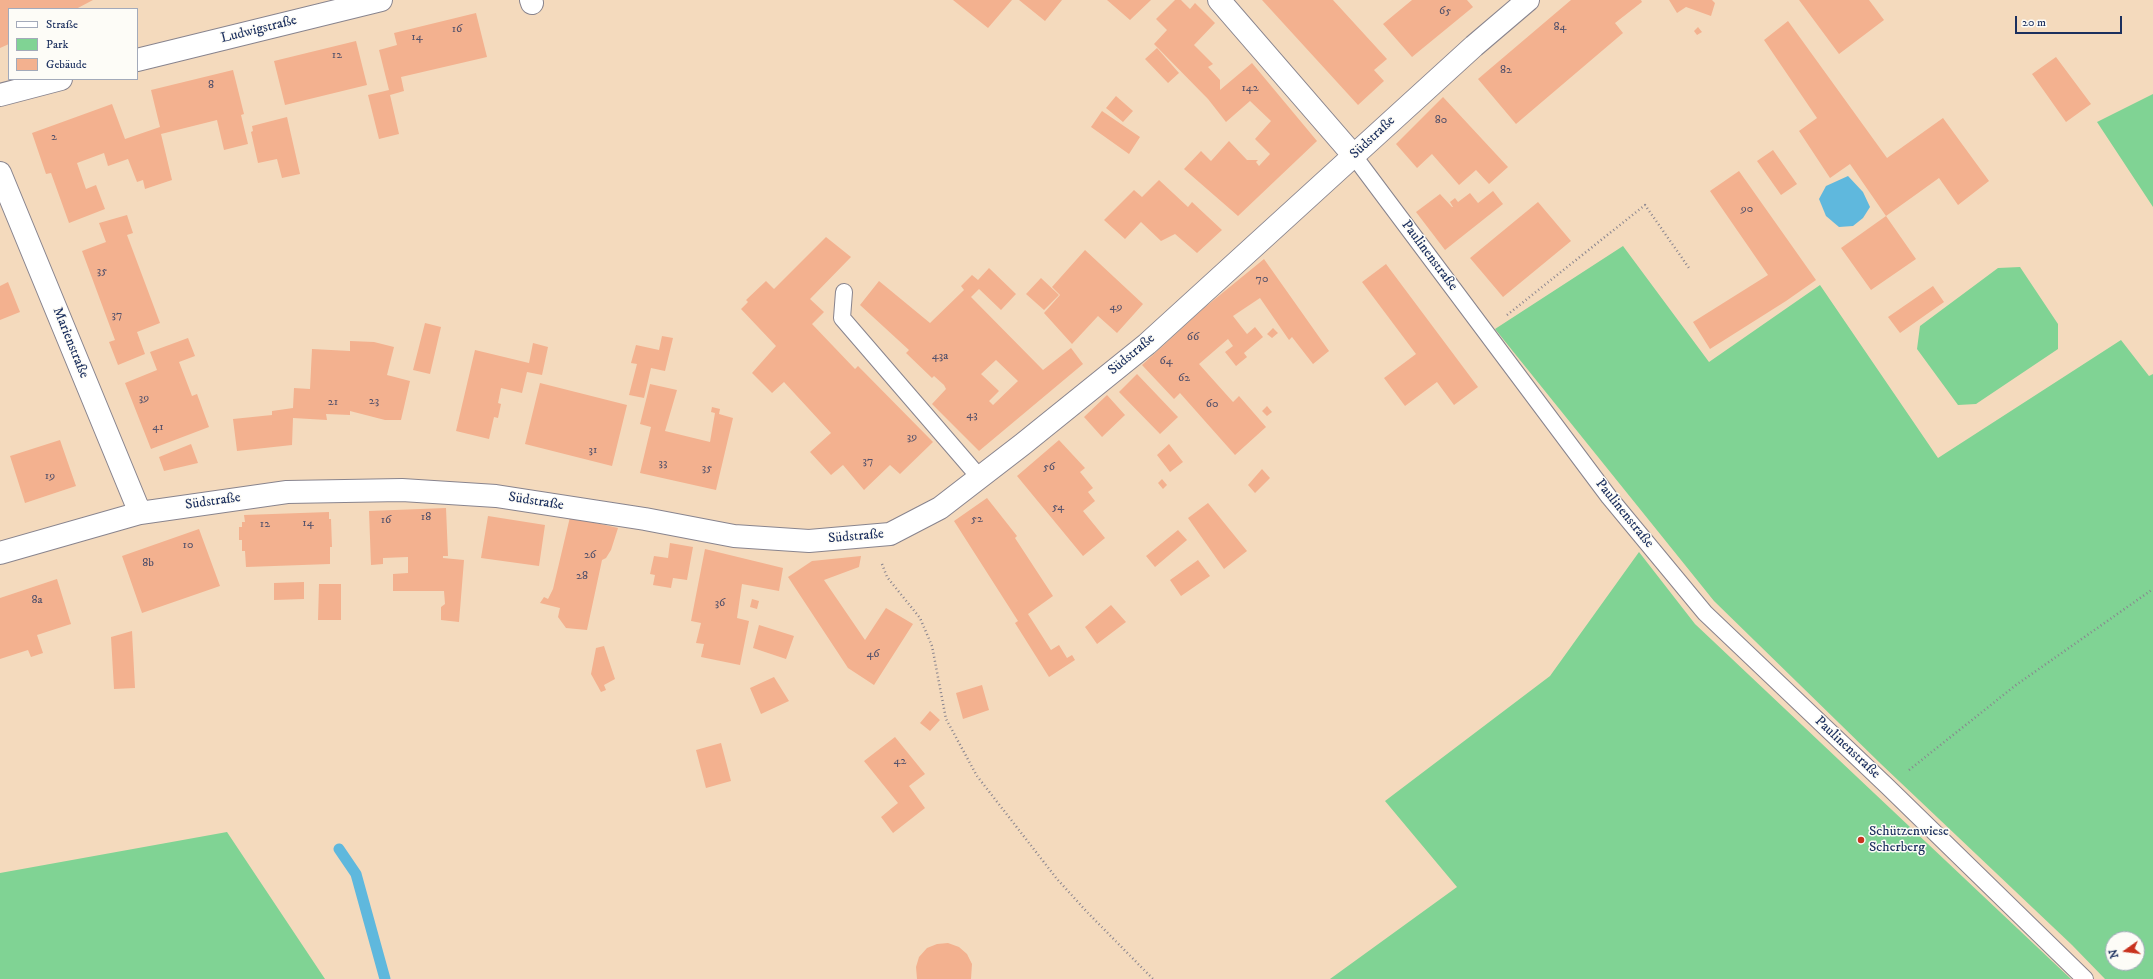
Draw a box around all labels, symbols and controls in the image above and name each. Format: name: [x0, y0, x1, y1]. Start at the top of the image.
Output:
house number: 65: [1439, 5, 1451, 19]
legend: [8, 8, 138, 80]
scale bar: [2017, 8, 2124, 34]
street label: Ludwigstraße: [219, 12, 299, 48]
text: 20 m: [2022, 15, 2046, 30]
text: Straße: [46, 17, 78, 32]
house number: 84: [1554, 21, 1566, 35]
house number: 16: [452, 23, 462, 37]
house number: 14: [411, 31, 423, 45]
text: Park: [46, 37, 68, 52]
house number: 12: [332, 49, 342, 63]
text: Gebäude: [46, 57, 87, 72]
house number: 82: [1500, 64, 1512, 78]
house number: 8: [208, 79, 214, 93]
house number: 142: [1241, 82, 1259, 96]
street label: Südstraße: [1347, 113, 1399, 163]
house number: 80: [1435, 114, 1447, 128]
house number: 2: [51, 131, 57, 145]
house number: 90: [1741, 203, 1753, 217]
street label: Paulinenstraße: [1397, 218, 1461, 294]
house number: 35: [97, 265, 107, 279]
house number: 70: [1256, 273, 1268, 287]
house number: 49: [1110, 301, 1122, 315]
street label: Marienstraße: [48, 305, 92, 381]
house number: 37: [112, 309, 122, 323]
street label: Südstraße: [1105, 331, 1159, 379]
house number: 66: [1187, 331, 1199, 345]
house number: 43a: [932, 350, 948, 364]
house number: 64: [1159, 355, 1173, 369]
house number: 62: [1178, 372, 1190, 386]
house number: 39: [139, 392, 149, 406]
house number: 23: [369, 395, 379, 409]
house number: 21: [328, 396, 338, 410]
house number: 60: [1206, 398, 1218, 412]
house number: 43: [966, 409, 978, 423]
house number: 41: [152, 421, 164, 435]
house number: 39: [907, 431, 917, 445]
house number: 31: [589, 444, 597, 458]
house number: 37: [863, 455, 873, 469]
house number: 33: [659, 457, 667, 471]
house number: 56: [1043, 461, 1055, 475]
house number: 35: [702, 462, 712, 476]
house number: 19: [45, 470, 55, 484]
street label: Paulinenstraße: [1591, 476, 1657, 552]
street label: Südstraße: [507, 489, 565, 515]
street label: Südstraße: [184, 490, 242, 514]
house number: 54: [1052, 501, 1064, 515]
house number: 18: [421, 511, 431, 525]
house number: 52: [971, 513, 983, 527]
house number: 16: [381, 514, 391, 528]
house number: 14: [302, 517, 314, 531]
house number: 12: [260, 518, 270, 532]
street label: Südstraße: [828, 526, 884, 548]
house number: 10: [183, 539, 193, 553]
house number: 26: [584, 549, 596, 563]
house number: 8b: [142, 557, 154, 571]
house number: 28: [576, 570, 588, 584]
house number: 8a: [31, 594, 43, 608]
house number: 36: [715, 597, 725, 611]
house number: 46: [866, 648, 880, 662]
street label: Paulinenstraße: [1811, 713, 1883, 783]
house number: 42: [894, 755, 906, 769]
place label: Schützenwiese Scherberg: [1869, 824, 1949, 856]
marker: Schützenwiese Scherberg: [1856, 835, 1866, 845]
north arrow: [2105, 931, 2145, 971]
text: N: [2106, 948, 2122, 960]

